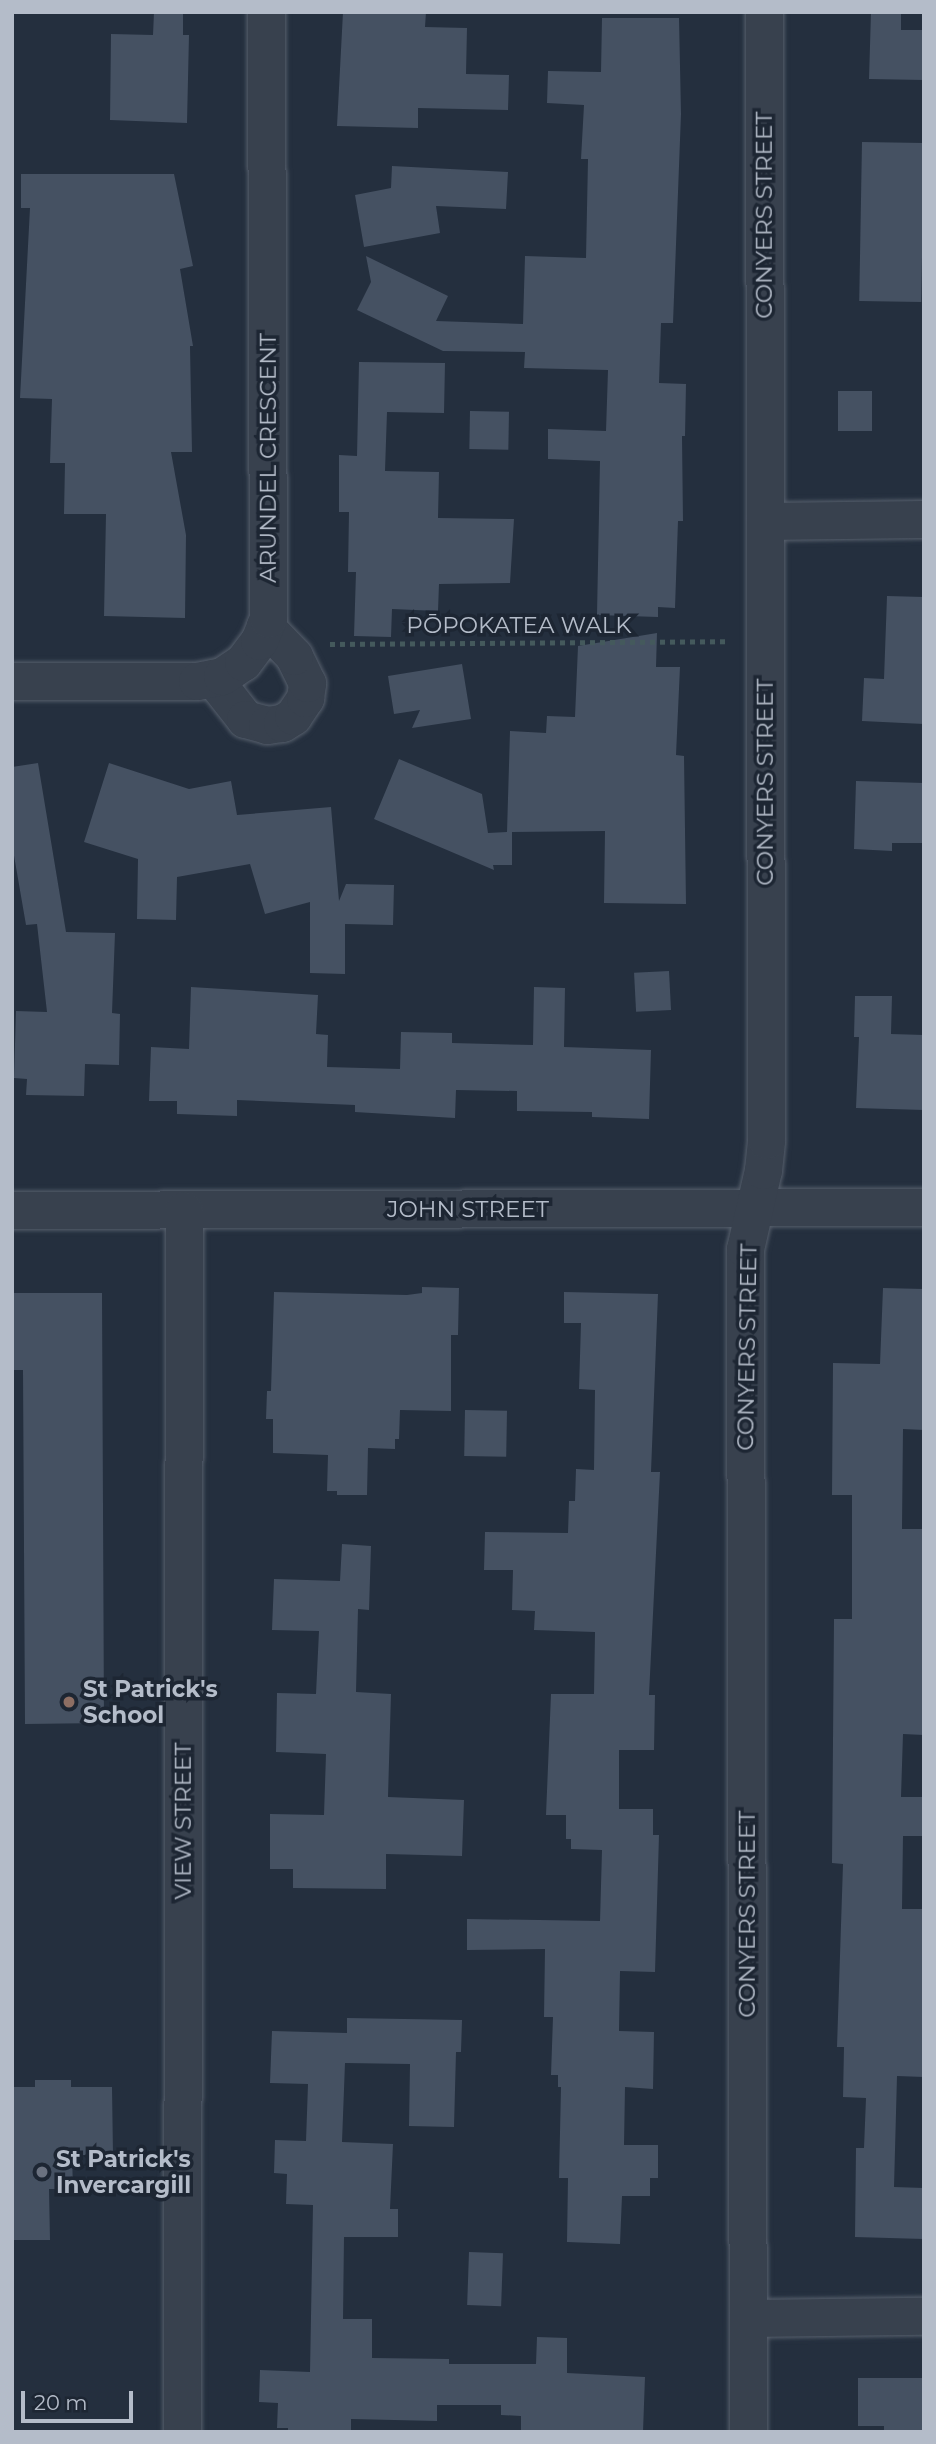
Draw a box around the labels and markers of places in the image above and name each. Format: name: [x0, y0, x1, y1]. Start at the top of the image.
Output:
place label: St Patrick's School: [83, 1675, 218, 1729]
marker: St Patrick's School: [61, 1694, 77, 1710]
place label: St Patrick's Invercargill: [56, 2145, 191, 2199]
marker: St Patrick's Invercargill: [34, 2164, 50, 2180]

